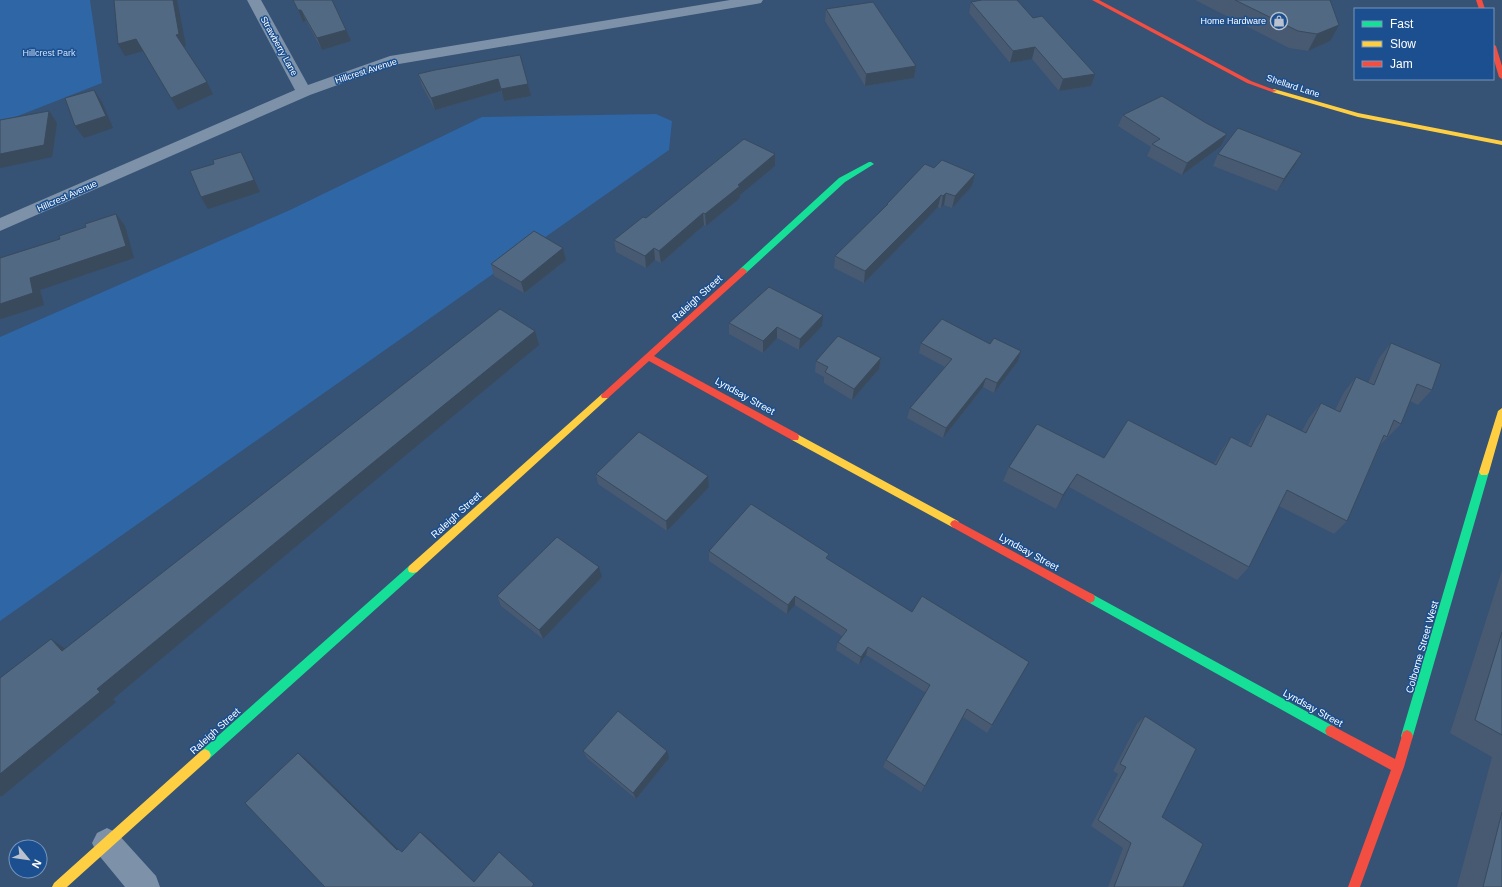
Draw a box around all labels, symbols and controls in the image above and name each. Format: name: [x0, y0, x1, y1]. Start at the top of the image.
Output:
legend: [1354, 8, 1494, 80]
shop icon: Home Hardware: [1269, 11, 1289, 31]
street label: Strawberry Lane: [259, 15, 299, 77]
place label: Home Hardware: [1200, 16, 1266, 26]
text: Fast: [1390, 17, 1414, 31]
text: Slow: [1390, 37, 1416, 51]
park label: Hillcrest Park: [22, 48, 76, 58]
street label: Hillcrest Avenue: [334, 56, 398, 86]
text: Jam: [1390, 57, 1413, 71]
street label: Shellard Lane: [1265, 73, 1321, 99]
street label: Hillcrest Avenue: [36, 178, 98, 214]
street label: Raleigh Street: [670, 273, 724, 323]
street label: Lyndsay Street: [713, 375, 777, 417]
street label: Raleigh Street: [429, 490, 483, 540]
street label: Lyndsay Street: [997, 531, 1061, 573]
street label: Colborne Street West: [1404, 599, 1440, 694]
street label: Lyndsay Street: [1281, 687, 1345, 729]
street label: Raleigh Street: [188, 706, 242, 756]
north arrow: [8, 839, 48, 879]
text: N: [30, 857, 44, 870]

